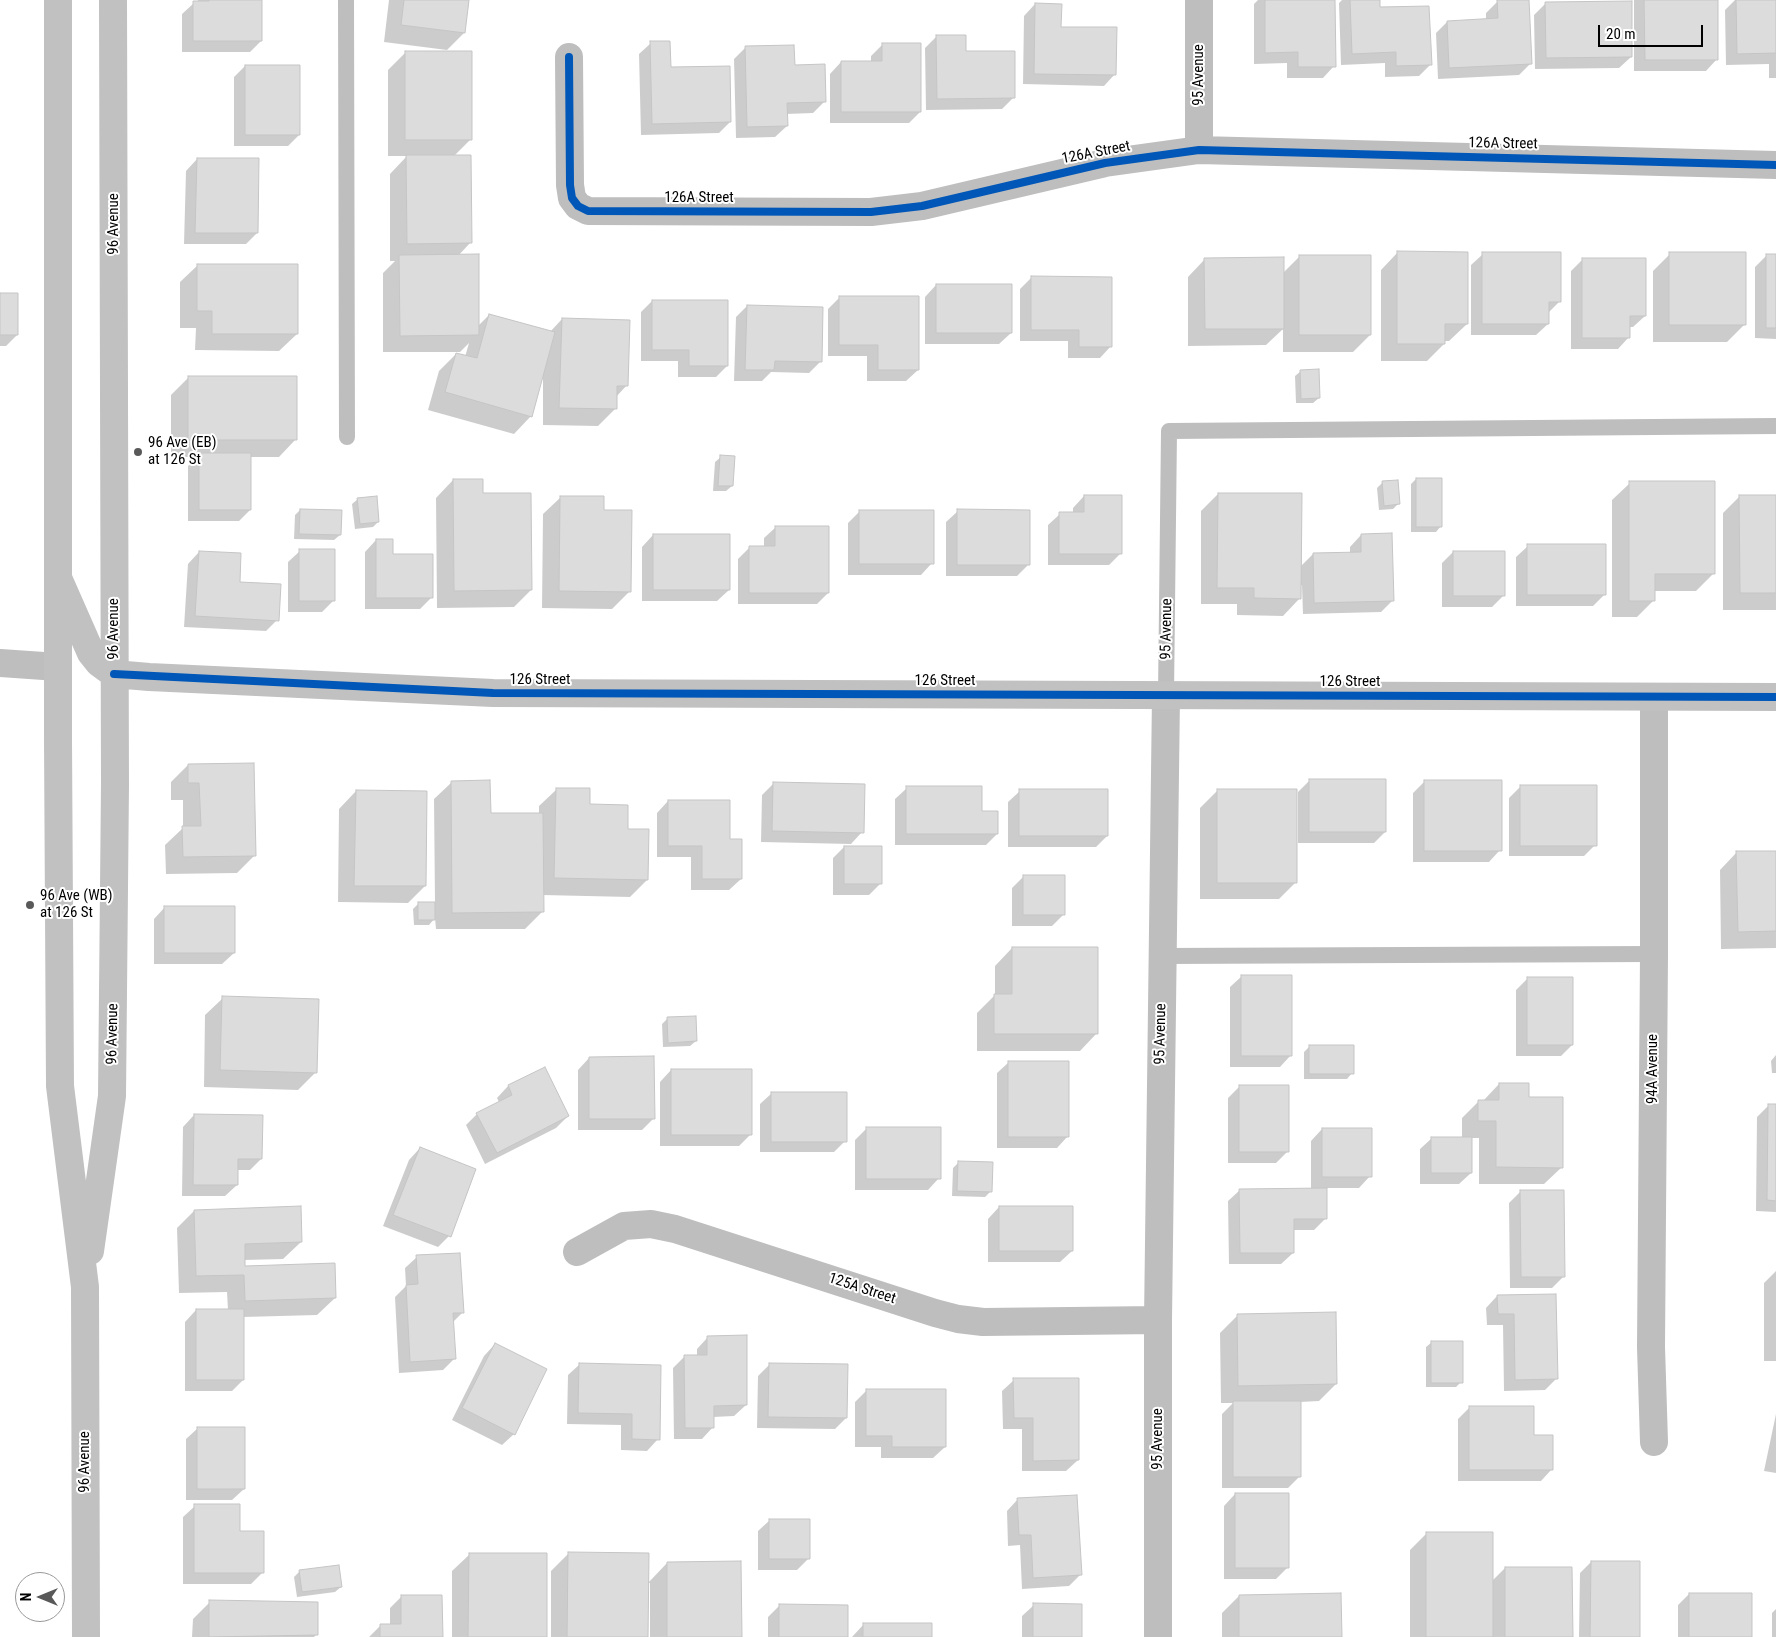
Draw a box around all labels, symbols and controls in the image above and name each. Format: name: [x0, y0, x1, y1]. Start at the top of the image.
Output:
scale bar: [1601, 15, 1706, 47]
text: 20 m: [1606, 25, 1636, 43]
street label: 95 Avenue: [1190, 44, 1208, 106]
street label: 126A Street: [1468, 134, 1538, 154]
street label: 126A Street: [1060, 138, 1132, 168]
street label: 126A Street: [664, 189, 734, 207]
street label: 96 Avenue: [105, 193, 123, 255]
place label: 96 Ave (EB) at 126 St: [148, 434, 216, 469]
marker: 96 Ave (EB) at 126 St: [132, 446, 144, 458]
street label: 96 Avenue: [105, 598, 123, 660]
street label: 95 Avenue: [1157, 598, 1177, 660]
street label: 126 Street: [510, 671, 570, 689]
street label: 126 Street: [915, 672, 975, 690]
street label: 126 Street: [1320, 673, 1380, 691]
place label: 96 Ave (WB) at 126 St: [40, 887, 113, 922]
marker: 96 Ave (WB) at 126 St: [24, 899, 36, 911]
street label: 96 Avenue: [103, 1003, 123, 1065]
street label: 95 Avenue: [1151, 1003, 1171, 1065]
street label: 94A Avenue: [1644, 1034, 1662, 1104]
street label: 125A Street: [826, 1270, 898, 1308]
street label: 95 Avenue: [1149, 1408, 1167, 1470]
street label: 96 Avenue: [76, 1431, 94, 1493]
north arrow: [15, 1572, 65, 1622]
text: N: [18, 1593, 34, 1601]

